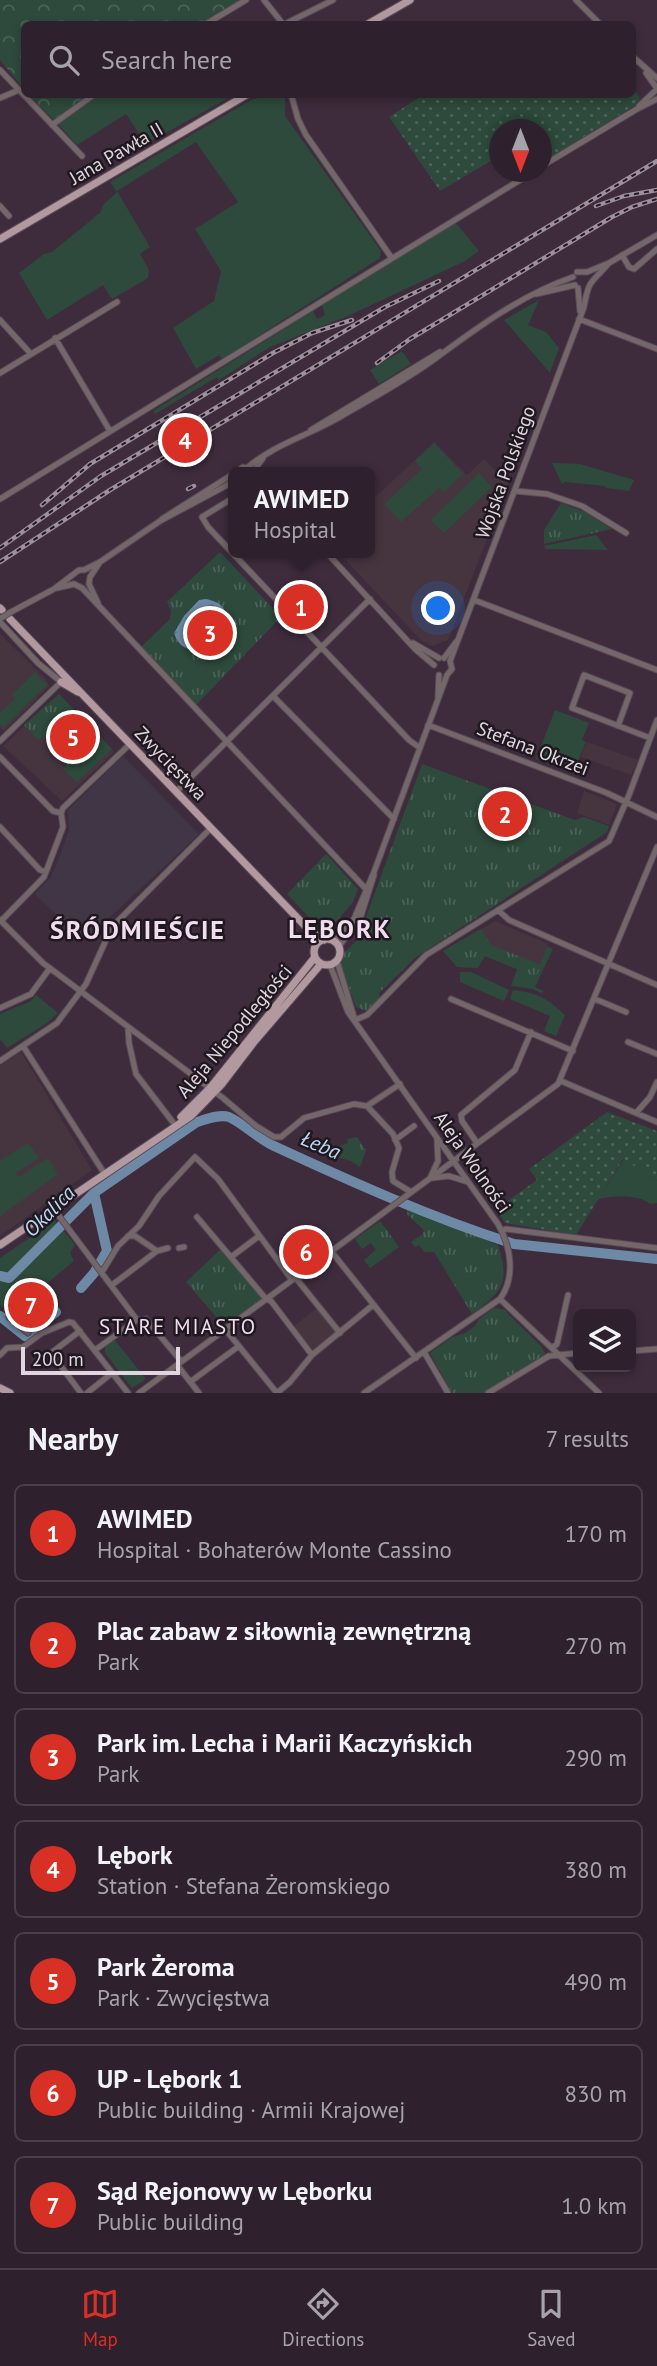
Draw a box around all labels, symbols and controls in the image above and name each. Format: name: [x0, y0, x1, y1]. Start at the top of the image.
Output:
search box: [21, 21, 636, 98]
icon: search: [45, 41, 83, 79]
text: Search here: [101, 43, 232, 76]
street label: Jana Pawła II: [64, 117, 167, 190]
north arrow: [489, 119, 552, 182]
street label: Wojska Polskiego: [470, 402, 540, 542]
pin: 4: [162, 414, 208, 466]
popup: [228, 467, 375, 558]
text: AWIMED: [254, 482, 349, 515]
text: Hospital: [254, 515, 336, 544]
pin: 1: [278, 581, 324, 633]
your location: [421, 591, 455, 625]
pin: 3: [187, 607, 233, 659]
pin: 5: [50, 711, 96, 763]
street label: Stefana Okrzei: [474, 716, 592, 780]
street label: Zwycięstwa: [130, 721, 212, 805]
pin: 2: [482, 788, 528, 840]
district label: LĘBORK: [288, 912, 392, 945]
district label: ŚRÓDMIEŚCIE: [50, 913, 226, 946]
street label: Aleja Niepodległości: [171, 959, 297, 1103]
street label: Aleja Wolności: [429, 1107, 517, 1217]
water label: Łeba: [297, 1125, 346, 1166]
water label: Okalica: [17, 1179, 81, 1243]
pin: 6: [283, 1226, 329, 1278]
pin: 7: [8, 1279, 54, 1331]
map controls: [573, 1309, 636, 1372]
button: layers: [573, 1309, 636, 1372]
district label: STARE MIASTO: [99, 1313, 257, 1340]
scale bar: [21, 1344, 180, 1376]
text: 200 m: [32, 1347, 84, 1371]
text: Nearby: [28, 1419, 118, 1458]
text: 7 results: [546, 1424, 629, 1453]
text: AWIMED: [97, 1502, 193, 1535]
text: 1: [46, 1519, 60, 1548]
text: 170 m: [565, 1519, 627, 1548]
text: Hospital · Bohaterów Monte Cassino: [97, 1535, 452, 1564]
text: Plac zabaw z siłownią zewnętrzną: [97, 1614, 471, 1647]
text: 2: [46, 1631, 60, 1660]
text: 270 m: [565, 1631, 627, 1660]
text: Park: [97, 1647, 139, 1676]
text: Park im. Lecha i Marii Kaczyńskich: [97, 1726, 472, 1759]
text: 3: [46, 1743, 60, 1772]
text: 290 m: [565, 1743, 627, 1772]
text: Park: [97, 1759, 139, 1788]
text: Lębork: [97, 1838, 172, 1871]
text: 4: [46, 1855, 60, 1884]
text: 380 m: [565, 1855, 627, 1884]
text: Station · Stefana Żeromskiego: [97, 1871, 390, 1900]
text: Park Żeroma: [97, 1950, 235, 1983]
text: 5: [46, 1967, 60, 1996]
text: 490 m: [565, 1967, 627, 1996]
text: Park · Zwycięstwa: [97, 1983, 270, 2012]
text: UP - Lębork 1: [97, 2062, 242, 2095]
text: 6: [46, 2079, 60, 2108]
text: 830 m: [565, 2079, 627, 2108]
text: Public building · Armii Krajowej: [97, 2095, 405, 2124]
text: Sąd Rejonowy w Lęborku: [97, 2174, 372, 2207]
text: 7: [46, 2191, 60, 2220]
text: 1.0 km: [561, 2191, 627, 2220]
text: Public building: [97, 2207, 244, 2236]
tab: Map: [81, 2285, 119, 2351]
tab: Directions: [282, 2285, 364, 2351]
tab: Saved: [527, 2285, 576, 2351]

